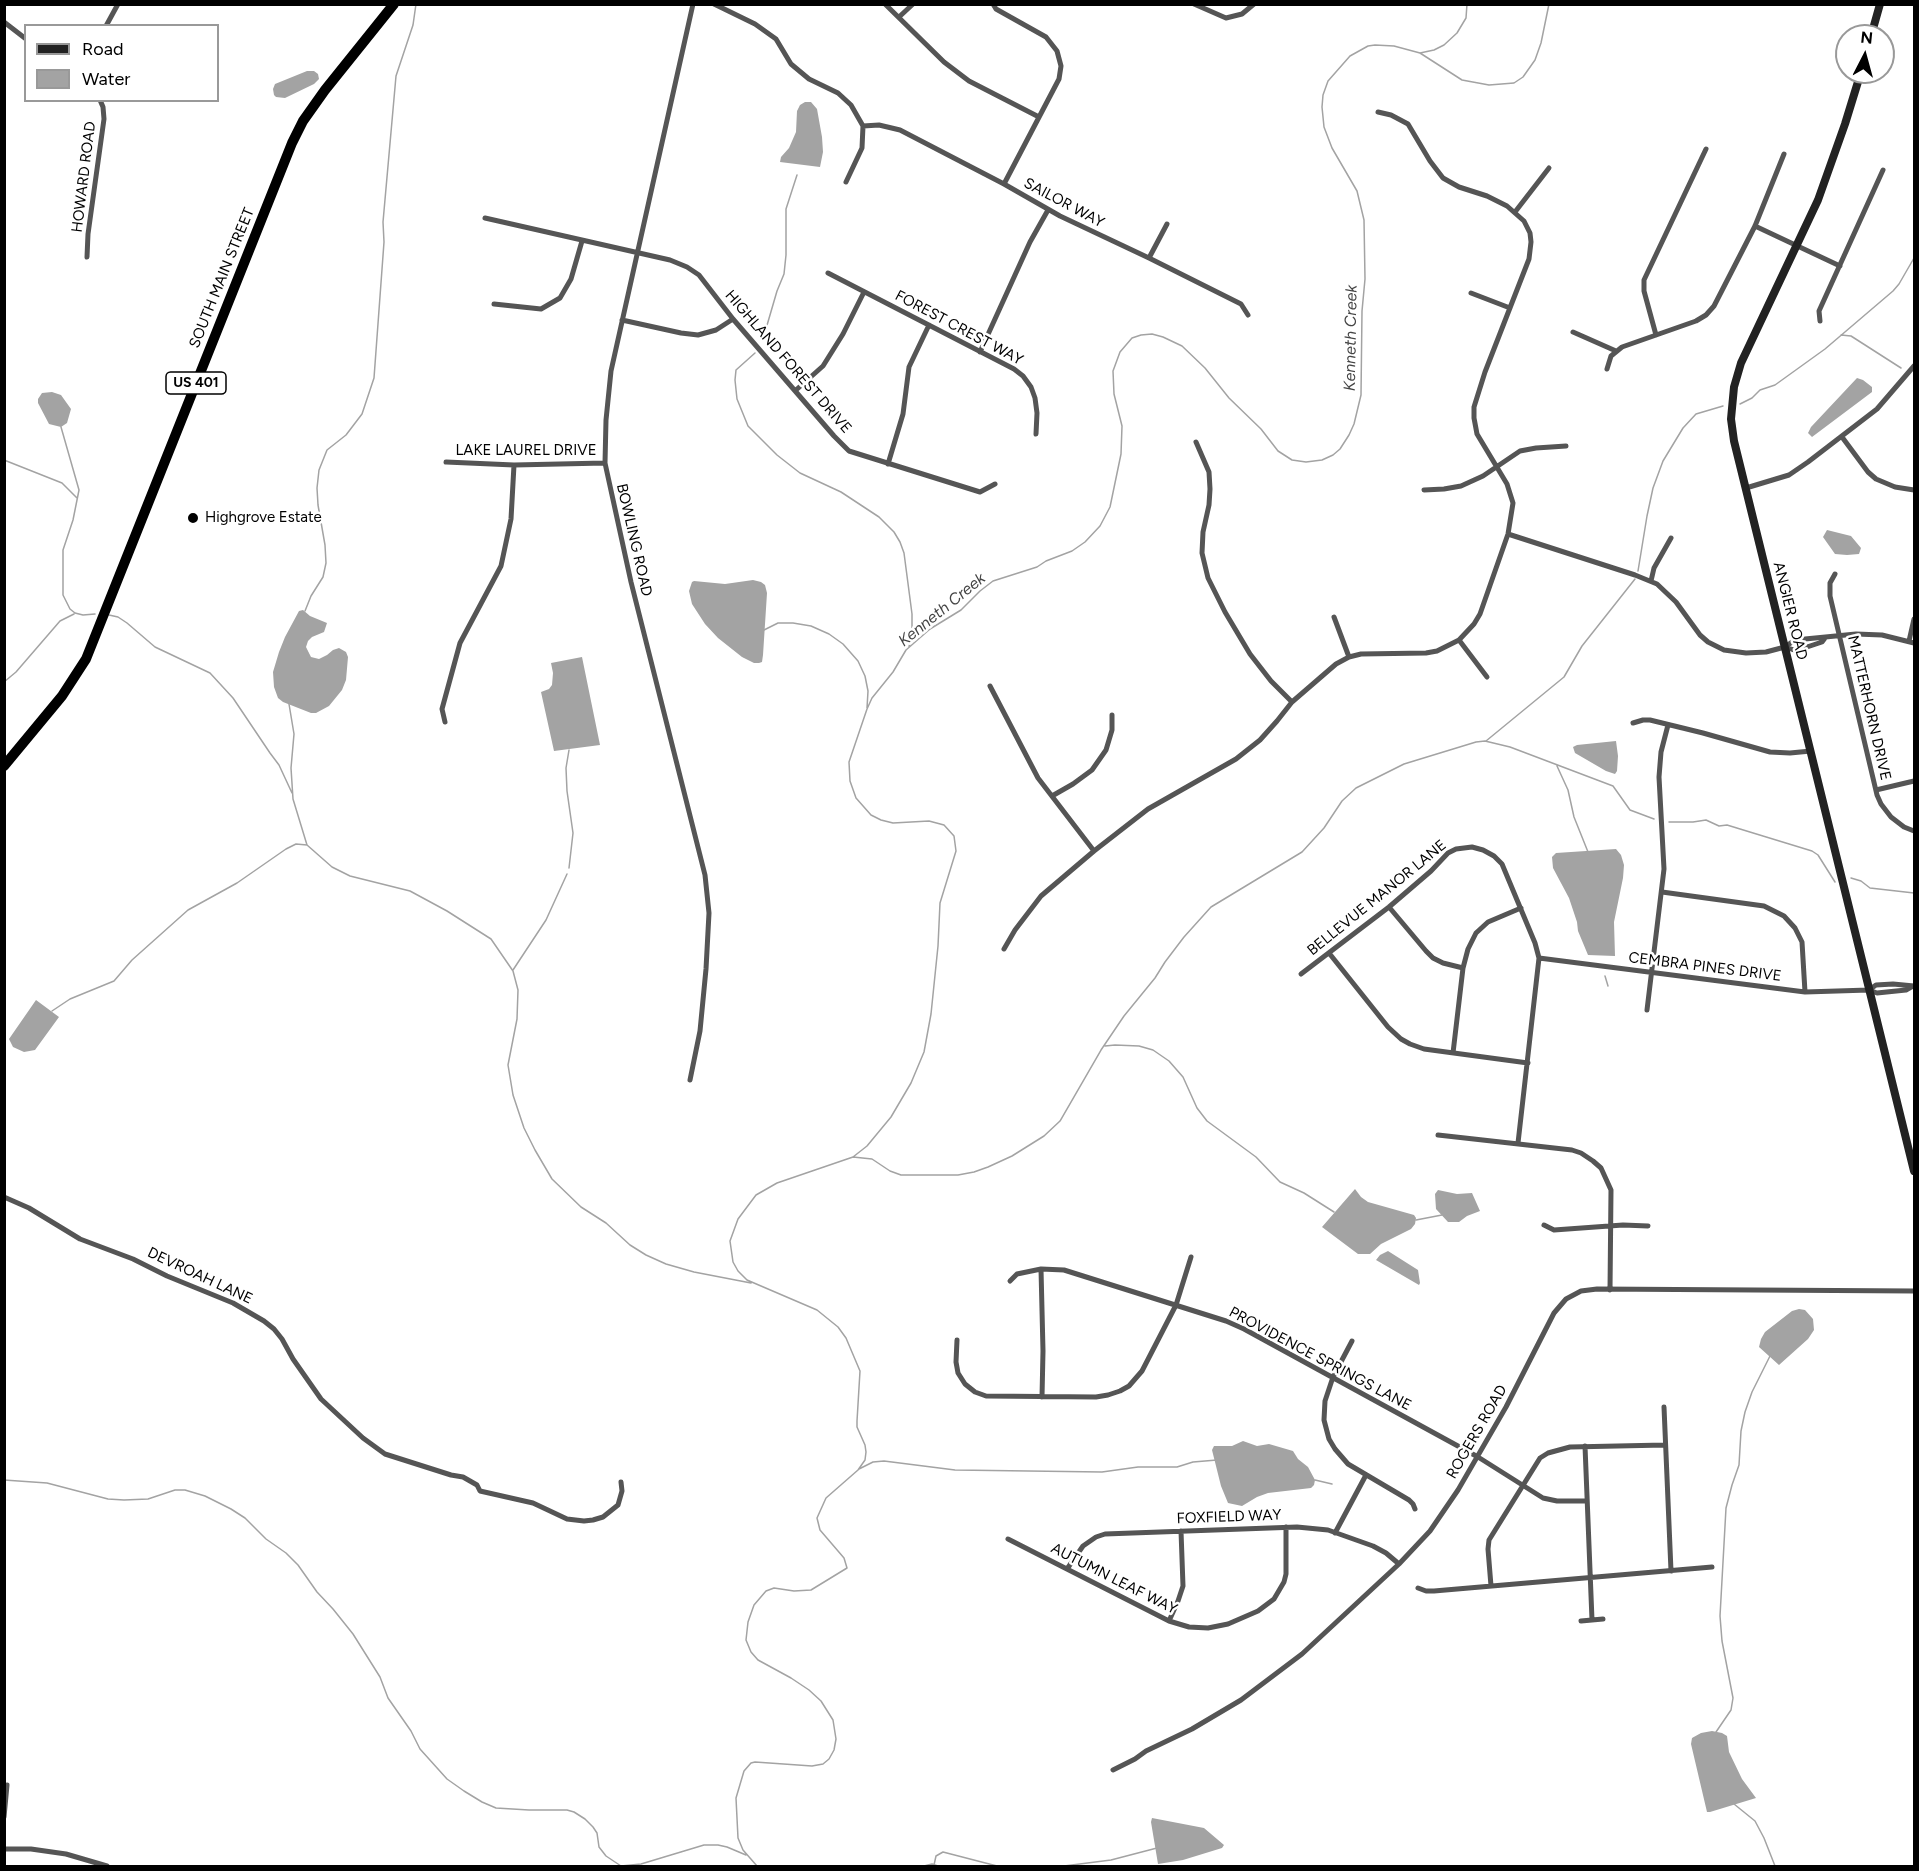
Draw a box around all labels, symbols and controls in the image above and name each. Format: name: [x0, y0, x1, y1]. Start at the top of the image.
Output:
legend: [24, 24, 219, 102]
north arrow: [1835, 24, 1895, 84]
text: N: [1860, 27, 1874, 48]
text: Road: [82, 38, 123, 60]
text: Water: [82, 68, 130, 90]
street label: HOWARD ROAD: [68, 120, 100, 234]
street label: SAILOR WAY: [1021, 174, 1107, 232]
street label: SOUTH MAIN STREET: [186, 205, 258, 351]
water label: Kenneth Creek: [1340, 285, 1362, 391]
street label: HIGHLAND FOREST DRIVE: [721, 287, 855, 437]
street label: FOREST CREST WAY: [892, 287, 1026, 369]
road number: US 401: [166, 372, 226, 394]
street label: LAKE LAUREL DRIVE: [455, 442, 597, 460]
street label: BOWLING ROAD: [612, 482, 656, 598]
place label: Highgrove Estate: [205, 509, 322, 527]
marker: Highgrove Estate: [186, 511, 200, 525]
street label: ANGIER ROAD: [1769, 560, 1811, 662]
water label: Kenneth Creek: [895, 569, 989, 651]
street label: MATTERHORN DRIVE: [1844, 634, 1894, 782]
street label: BELLEVUE MANOR LANE: [1304, 836, 1450, 960]
street label: CEMBRA PINES DRIVE: [1627, 949, 1783, 985]
street label: DEVROAH LANE: [144, 1244, 256, 1308]
street label: PROVIDENCE SPRINGS LANE: [1226, 1303, 1414, 1415]
street label: ROGERS ROAD: [1443, 1382, 1511, 1482]
street label: FOXFIELD WAY: [1176, 1506, 1282, 1528]
street label: AUTUMN LEAF WAY: [1048, 1539, 1180, 1619]

